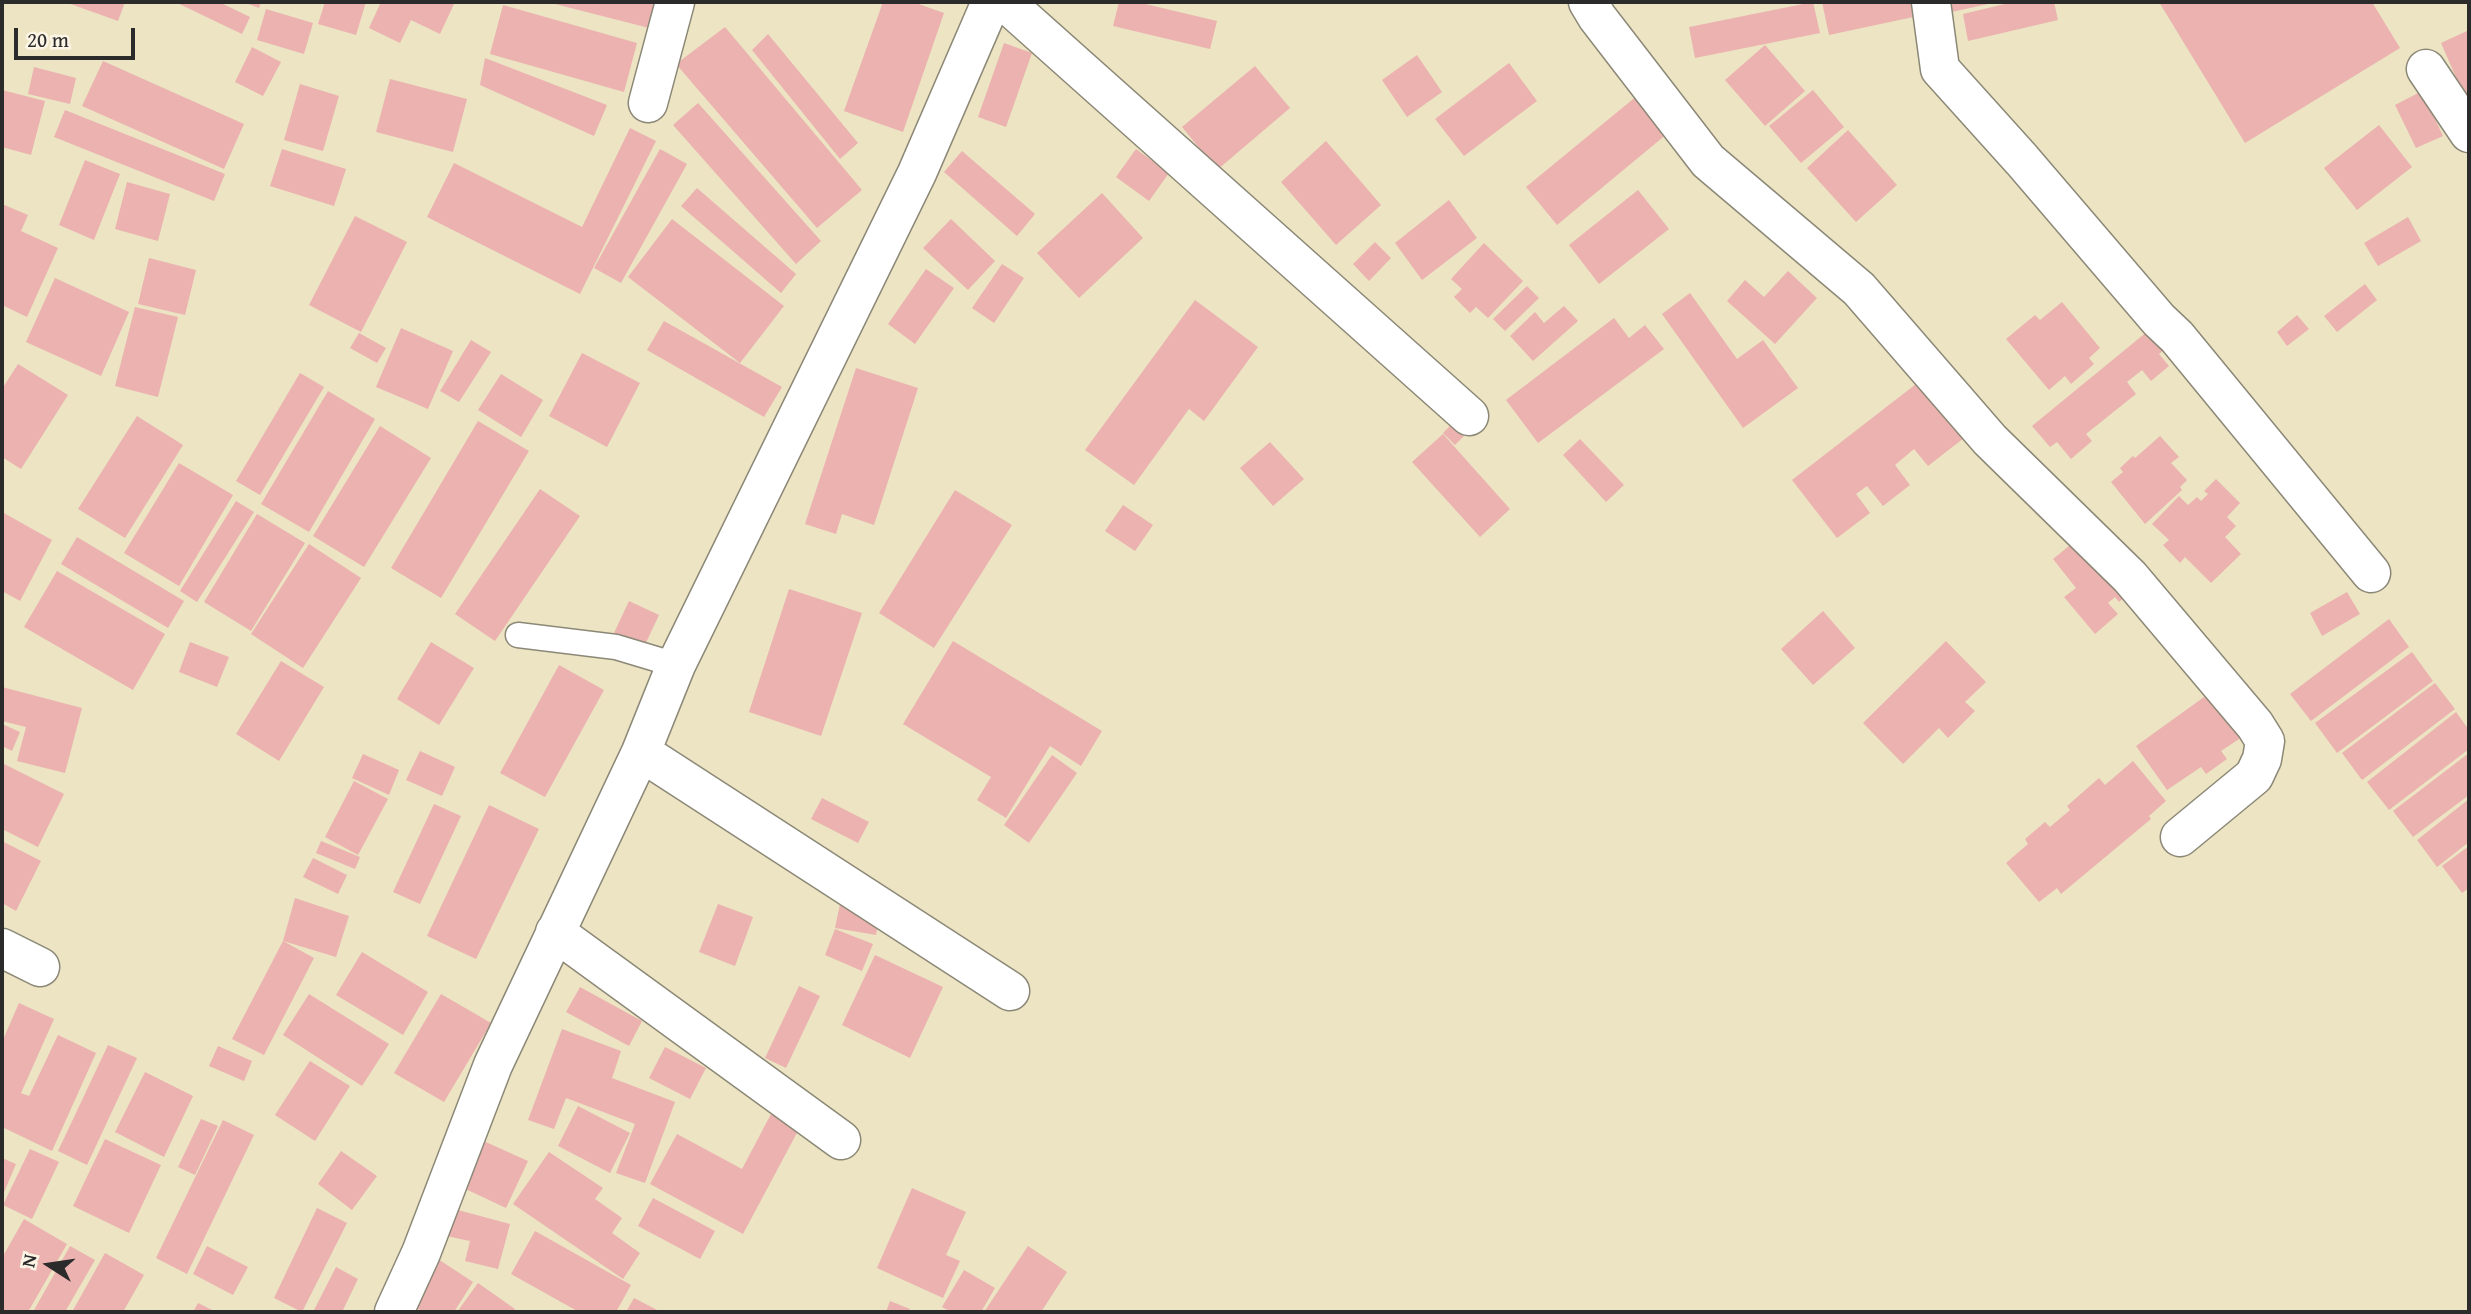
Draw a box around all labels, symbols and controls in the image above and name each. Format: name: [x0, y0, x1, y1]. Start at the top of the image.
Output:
scale bar: [18, 14, 138, 58]
text: 20 m: [27, 24, 69, 55]
north arrow: [14, 1230, 84, 1300]
text: N: [13, 1252, 43, 1270]

